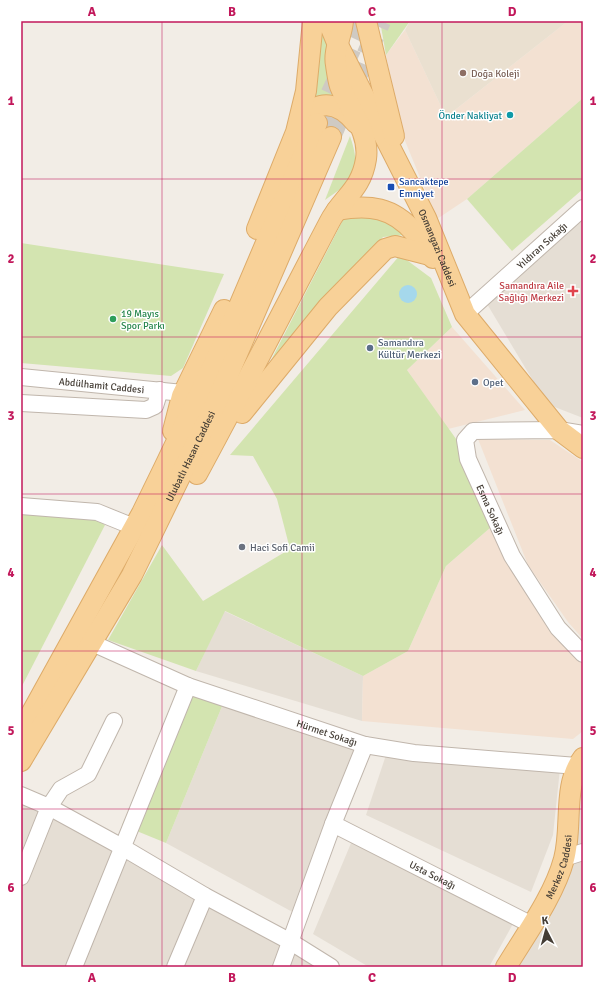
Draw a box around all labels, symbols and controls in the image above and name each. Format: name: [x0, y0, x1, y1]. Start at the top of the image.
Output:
text: A: [88, 4, 97, 20]
text: B: [228, 4, 236, 20]
text: C: [368, 4, 376, 20]
text: D: [508, 4, 517, 20]
marker: Doğa Koleji: [458, 68, 468, 78]
place label: Doğa Koleji: [471, 68, 520, 80]
text: 1: [7, 93, 15, 109]
text: 1: [589, 93, 597, 109]
place label: Önder Nakliyat: [439, 110, 502, 122]
marker: Önder Nakliyat: [505, 110, 515, 120]
place label: Sancaktepe Emniyet: [399, 176, 449, 200]
marker: Sancaktepe Emniyet: [386, 182, 396, 192]
street label: Osmangazi Caddesi: [415, 207, 458, 289]
street label: Yıldıran Sokağı: [515, 220, 570, 272]
text: 2: [7, 251, 15, 267]
text: 2: [589, 251, 597, 267]
place label: Samandıra Aile Sağlığı Merkezi: [499, 280, 564, 304]
marker: Samandıra Aile Sağlığı Merkezi: [567, 285, 579, 297]
place label: 19 Mayıs Spor Parkı: [121, 308, 165, 332]
marker: 19 Mayıs Spor Parkı: [108, 314, 118, 324]
place label: Samandıra Kültür Merkezi: [378, 337, 441, 361]
marker: Samandıra Kültür Merkezi: [365, 343, 375, 353]
street label: Abdülhamit Caddesi: [58, 376, 145, 396]
marker: Opet: [470, 377, 480, 387]
place label: Opet: [483, 377, 504, 389]
text: 3: [7, 408, 15, 424]
text: 3: [589, 408, 597, 424]
street label: Ulubatlı Hasan Caddesi: [164, 409, 218, 504]
street label: Esma Sokağı: [473, 483, 507, 537]
marker: Haci Sofi Camii: [237, 542, 247, 552]
place label: Haci Sofi Camii: [250, 542, 315, 554]
text: 4: [7, 565, 15, 581]
text: 4: [589, 565, 597, 581]
street label: Hürmet Sokağı: [295, 718, 359, 749]
text: 5: [7, 723, 15, 739]
text: 5: [589, 723, 597, 739]
street label: Merkez Caddesi: [543, 834, 575, 901]
street label: Usta Sokağı: [407, 859, 458, 892]
text: 6: [7, 880, 15, 896]
text: 6: [589, 880, 597, 896]
north arrow: [526, 910, 566, 950]
text: K: [541, 914, 549, 927]
text: A: [88, 970, 97, 986]
text: B: [228, 970, 236, 986]
text: C: [368, 970, 376, 986]
text: D: [508, 970, 517, 986]

